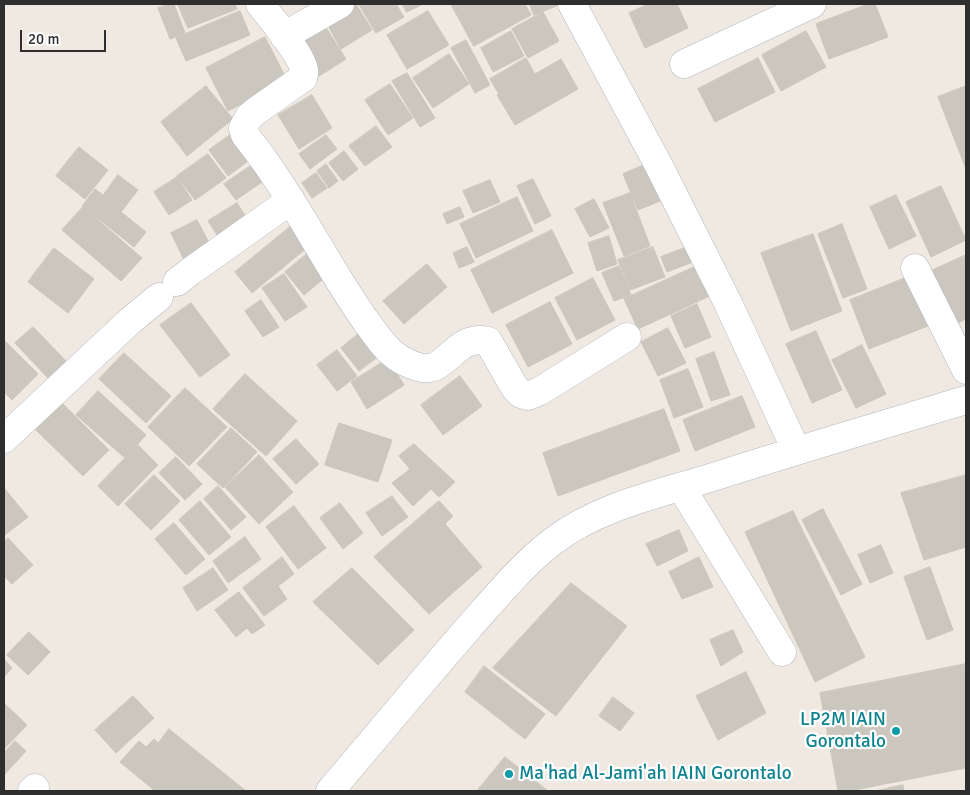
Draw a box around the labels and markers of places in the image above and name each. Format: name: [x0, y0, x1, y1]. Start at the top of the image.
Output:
place label: LP2M IAIN Gorontalo: [800, 709, 886, 753]
marker: LP2M IAIN Gorontalo: [890, 725, 902, 737]
place label: Ma'had Al-Jami'ah IAIN Gorontalo: [519, 763, 792, 785]
marker: Ma'had Al-Jami'ah IAIN Gorontalo: [503, 768, 515, 780]

